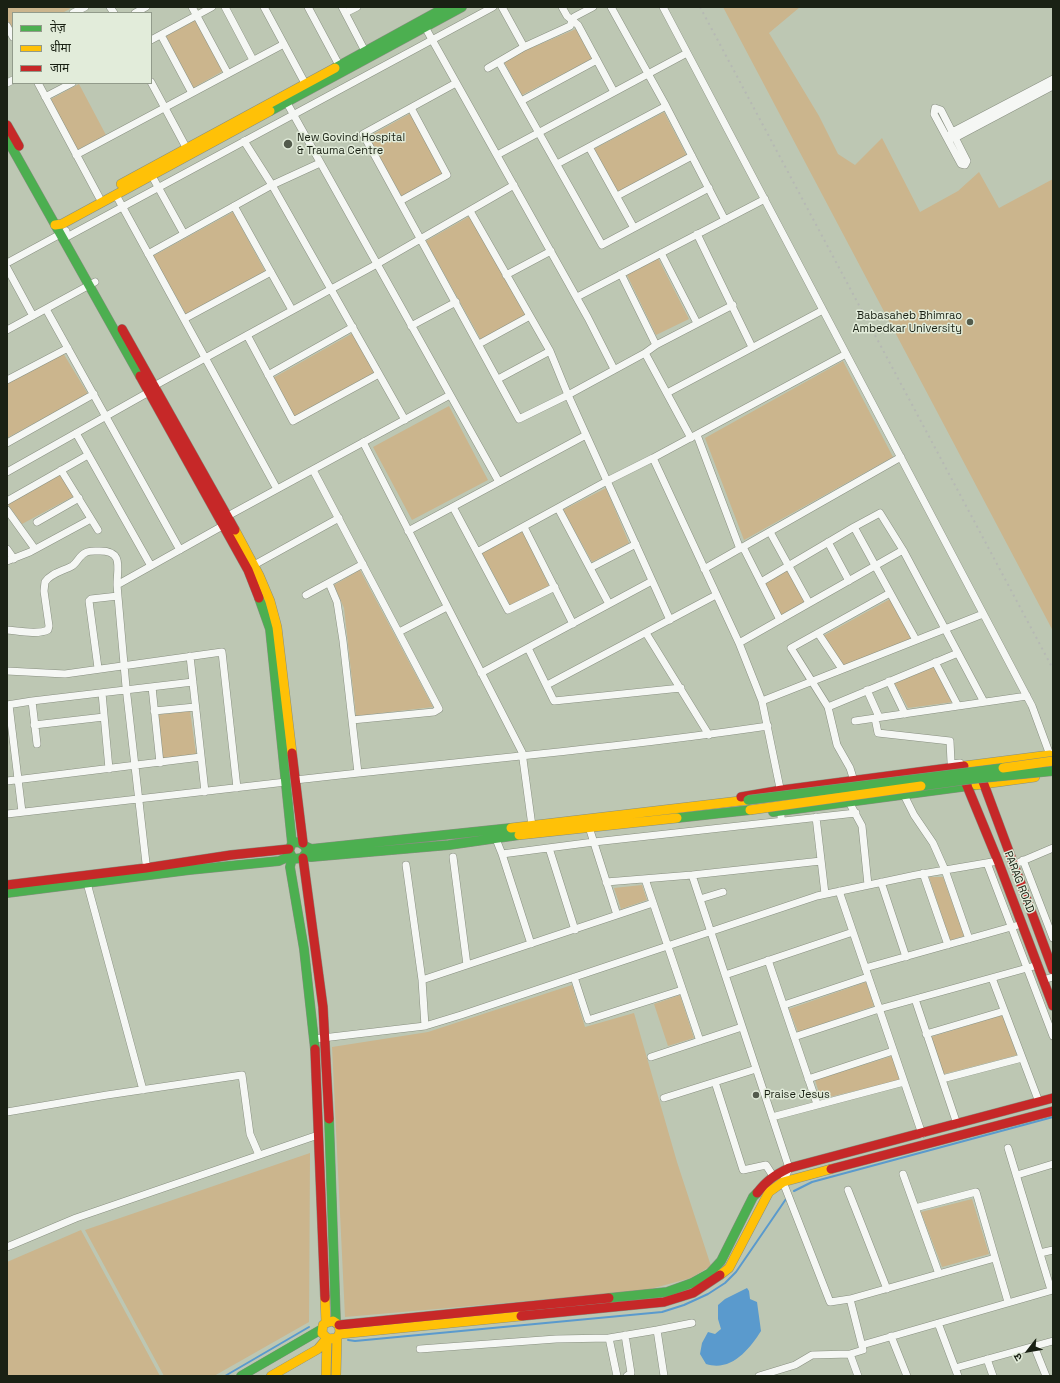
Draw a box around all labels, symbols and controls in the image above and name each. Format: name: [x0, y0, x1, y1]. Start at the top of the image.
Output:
legend: [12, 12, 152, 84]
text: तेज़: [50, 20, 66, 36]
text: धीमा: [50, 40, 71, 56]
text: जाम: [50, 60, 69, 76]
place label: New Govind Hospital & Trauma Centre: [297, 131, 405, 157]
marker: New Govind Hospital & Trauma Centre: [282, 138, 294, 150]
place label: Babasaheb Bhimrao Ambedkar University: [853, 309, 962, 335]
marker: Babasaheb Bhimrao Ambedkar University: [965, 317, 975, 327]
street label: PARAG ROAD: [1001, 849, 1037, 915]
place label: Praise Jesus: [764, 1088, 830, 1102]
marker: Praise Jesus: [751, 1090, 761, 1100]
north arrow: [1008, 1331, 1048, 1371]
text: उ: [1010, 1351, 1025, 1364]

